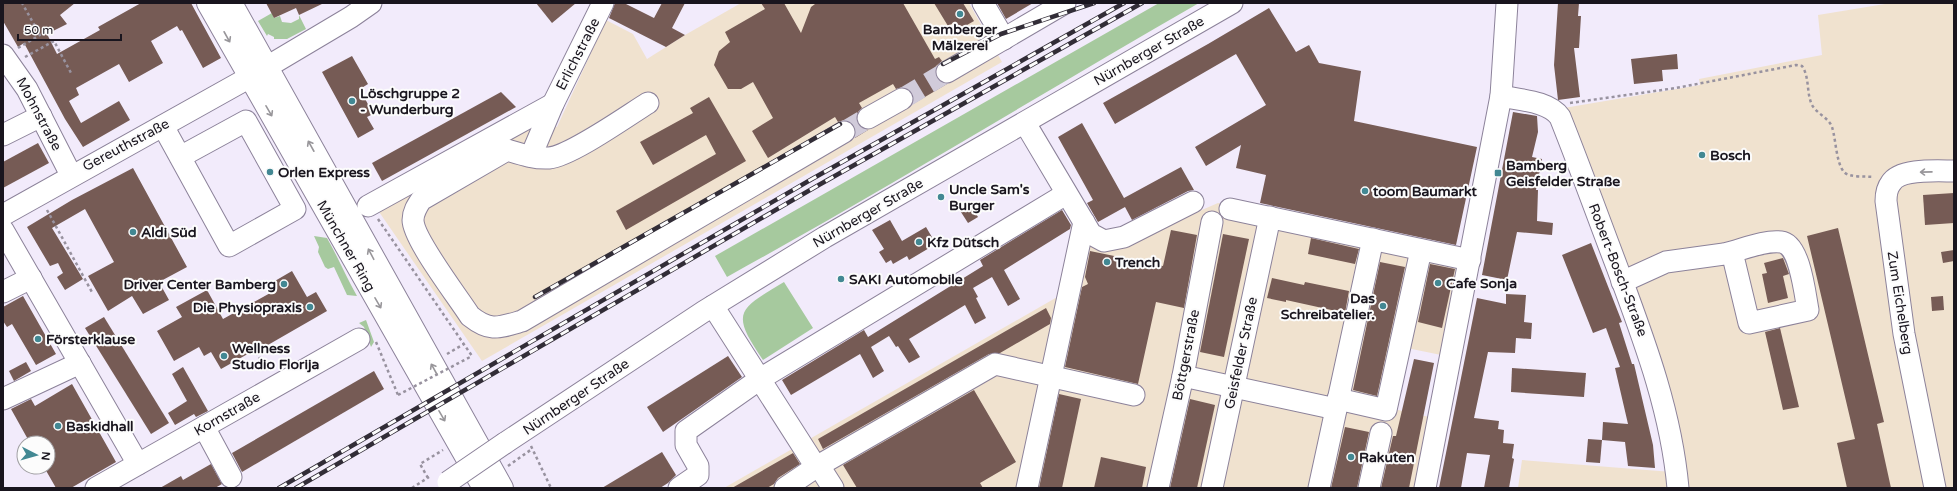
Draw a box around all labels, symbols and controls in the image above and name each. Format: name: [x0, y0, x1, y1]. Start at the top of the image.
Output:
marker: Bamberger Mälzerei: [955, 9, 965, 19]
street label: Nürnberger Straße: [1091, 12, 1207, 89]
street label: Erlichstraße: [553, 15, 604, 93]
scale bar: [18, 16, 121, 42]
place label: Bamberger Mälzerei: [923, 21, 998, 54]
text: 50 m: [24, 23, 53, 37]
one-way arrow: [224, 31, 232, 43]
street label: Mohnstraße: [13, 74, 65, 154]
place label: Löschgruppe 2 - Wunderburg: [360, 85, 460, 118]
marker: Löschgruppe 2 - Wunderburg: [347, 96, 357, 106]
one-way arrow: [265, 104, 273, 116]
street label: Gereuthstraße: [80, 115, 172, 175]
one-way arrow: [306, 140, 314, 152]
place label: Bosch: [1710, 147, 1751, 164]
marker: Bosch: [1697, 150, 1707, 160]
place label: Bamberg Geisfelder Straße: [1506, 157, 1620, 190]
place label: Orlen Express: [278, 164, 370, 181]
marker: Orlen Express: [265, 167, 275, 177]
marker: Bamberg Geisfelder Straße: [1493, 168, 1503, 178]
one-way arrow: [1920, 168, 1933, 175]
street label: Nürnberger Straße: [810, 174, 926, 251]
place label: Uncle Sam's Burger: [949, 181, 1030, 214]
place label: toom Baumarkt: [1372, 183, 1478, 200]
marker: toom Baumarkt: [1360, 186, 1370, 196]
marker: Uncle Sam's Burger: [936, 192, 946, 202]
street label: Münchner Ring: [313, 197, 379, 295]
street label: Robert-Bosch-Straße: [1585, 201, 1651, 339]
place label: Aldi Süd: [141, 224, 197, 241]
marker: Aldi Süd: [128, 227, 138, 237]
place label: Kfz Dütsch: [927, 234, 999, 251]
marker: Kfz Dütsch: [914, 237, 924, 247]
one-way arrow: [367, 248, 374, 260]
street label: Zum Eichelberg: [1883, 250, 1917, 356]
place label: Trench: [1114, 254, 1160, 271]
marker: Trench: [1102, 257, 1112, 267]
place label: SAKI Automobile: [849, 271, 963, 288]
marker: SAKI Automobile: [836, 274, 846, 284]
place label: Cafe Sonja: [1446, 275, 1517, 292]
place label: Driver Center Bamberg: [123, 276, 276, 293]
marker: Cafe Sonja: [1433, 278, 1443, 288]
marker: Driver Center Bamberg: [279, 279, 289, 289]
place label: Das Schreibatelier.: [1281, 290, 1375, 323]
street label: Geisfelder Straße: [1221, 295, 1261, 411]
one-way arrow: [375, 297, 383, 309]
place label: Die Physiopraxis: [193, 299, 302, 316]
marker: Das Schreibatelier.: [1378, 301, 1388, 311]
marker: Die Physiopraxis: [305, 302, 315, 312]
street label: Böttgerstraße: [1169, 308, 1203, 402]
place label: Försterklause: [46, 331, 135, 348]
marker: Försterklause: [33, 334, 43, 344]
place label: Wellness Studio Florija: [232, 340, 319, 373]
marker: Wellness Studio Florija: [219, 351, 229, 361]
street label: Nürnberger Straße: [520, 355, 632, 439]
one-way arrow: [430, 363, 438, 375]
street label: Kornstraße: [191, 388, 263, 440]
one-way arrow: [439, 410, 447, 422]
place label: Baskidhall: [66, 418, 134, 435]
marker: Baskidhall: [53, 421, 63, 431]
north arrow: [16, 435, 56, 475]
place label: Rakuten: [1359, 449, 1415, 466]
text: N: [39, 451, 52, 461]
marker: Rakuten: [1346, 452, 1356, 462]

